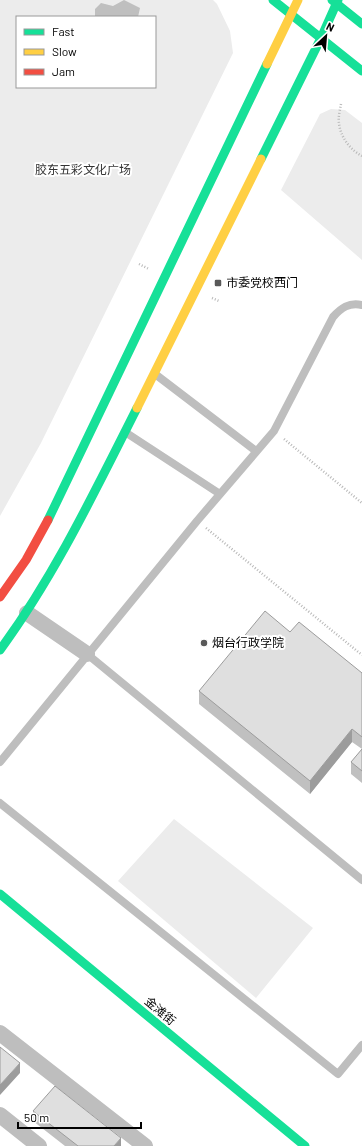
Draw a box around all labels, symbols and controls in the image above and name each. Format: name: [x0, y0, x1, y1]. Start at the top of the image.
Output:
legend: [16, 16, 156, 88]
north arrow: [306, 16, 346, 56]
text: N: [324, 19, 337, 34]
text: Fast: [52, 24, 75, 38]
text: Slow: [52, 44, 77, 58]
text: Jam: [52, 64, 75, 78]
park label: 胶东五彩文化广场: [35, 162, 131, 176]
place label: 市委党校西门: [226, 275, 298, 289]
marker: 市委党校西门: [213, 278, 223, 288]
place label: 烟台行政学院: [212, 635, 284, 649]
marker: 烟台行政学院: [199, 638, 209, 648]
street label: 金滩街: [142, 993, 179, 1027]
scale bar: [18, 1104, 141, 1130]
text: 50 m: [24, 1110, 49, 1124]

